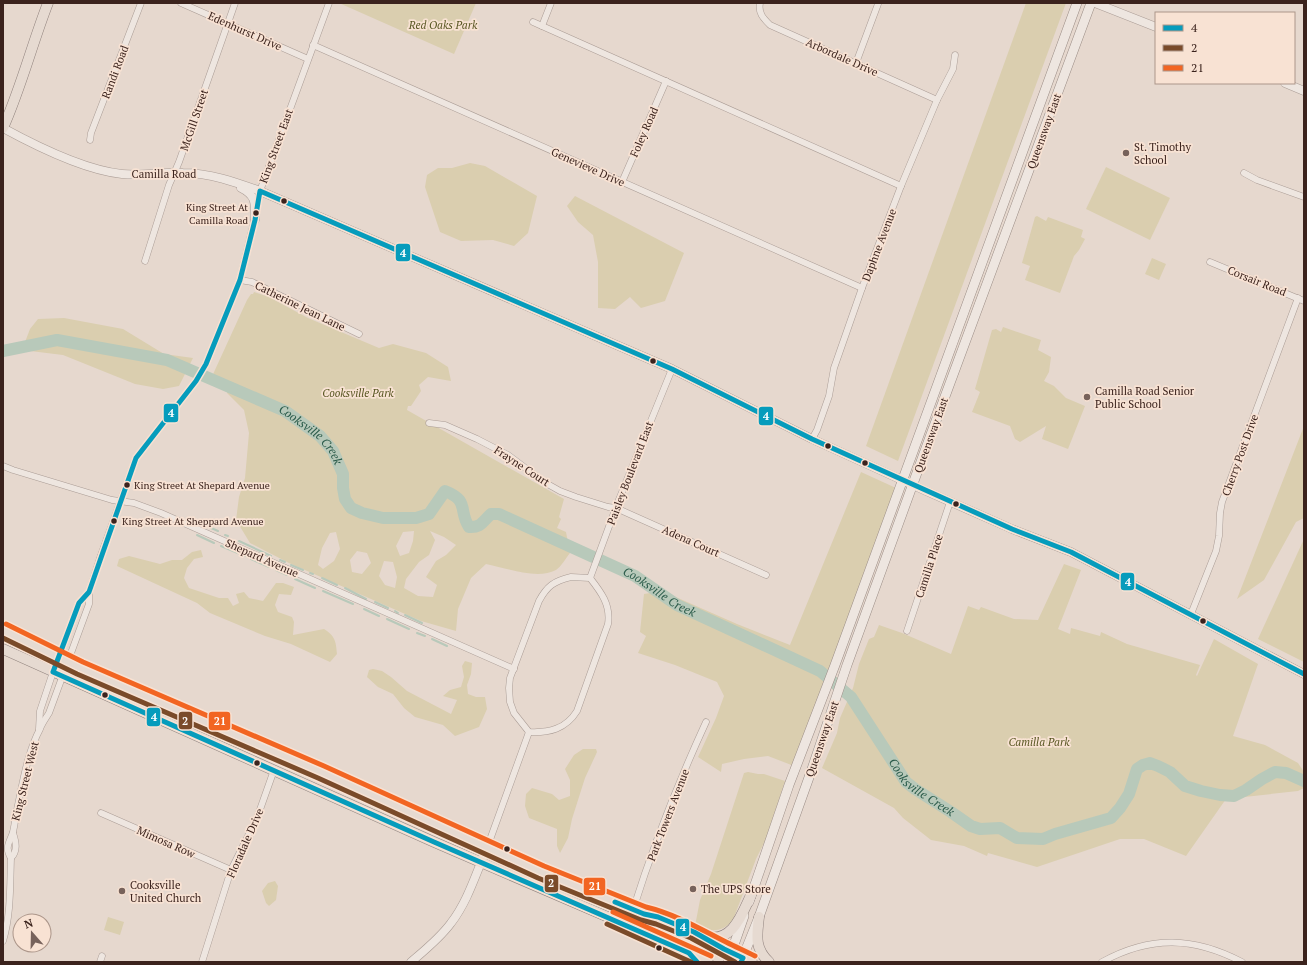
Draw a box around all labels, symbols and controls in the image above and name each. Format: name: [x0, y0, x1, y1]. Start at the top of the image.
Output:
street label: Edenhurst Drive: [206, 8, 285, 54]
legend: [1155, 12, 1295, 84]
park label: Red Oaks Park: [408, 18, 478, 32]
text: 4: [1191, 20, 1198, 35]
street label: Arbordale Drive: [804, 35, 881, 79]
text: 2: [1191, 40, 1197, 55]
street label: Randi Road: [98, 43, 132, 101]
text: 21: [1191, 60, 1204, 75]
street label: McGill Street: [177, 87, 211, 153]
street label: Queensway East: [1024, 91, 1064, 171]
street label: Foley Road: [627, 105, 661, 159]
street label: King Street East: [256, 107, 296, 185]
place label: St. Timothy School: [1134, 140, 1191, 167]
street label: Genevieve Drive: [549, 145, 627, 190]
marker: St. Timothy School: [1121, 148, 1131, 158]
street label: Camilla Road: [132, 167, 196, 181]
unlabelled marker: [279, 196, 289, 206]
place label: King Street At Camilla Road: [186, 201, 248, 227]
street label: Daphne Avenue: [859, 206, 899, 283]
marker: King Street At Camilla Road: [251, 208, 261, 218]
line badge: 4: [395, 243, 411, 262]
text: 4: [400, 246, 407, 260]
street label: Corsair Road: [1226, 263, 1288, 299]
street label: Catherine Jean Lane: [253, 278, 348, 334]
unlabelled marker: [648, 356, 658, 366]
place label: Camilla Road Senior Public School: [1095, 384, 1195, 411]
park label: Cooksville Park: [322, 386, 394, 400]
marker: Camilla Road Senior Public School: [1082, 392, 1092, 402]
street label: Queensway East: [911, 395, 951, 475]
water label: Cooksville Creek: [277, 401, 346, 467]
line badge: 4: [163, 403, 179, 423]
text: 4: [168, 406, 175, 420]
line badge: 4: [758, 406, 774, 426]
text: 4: [763, 409, 770, 423]
street label: Cherry Post Drive: [1219, 412, 1261, 498]
street label: Paisley Boulevard East: [604, 419, 656, 527]
unlabelled marker: [823, 441, 833, 451]
street label: Frayne Court: [492, 443, 552, 489]
unlabelled marker: [860, 458, 870, 468]
place label: King Street At Shepard Avenue: [134, 479, 270, 492]
marker: King Street At Shepard Avenue: [122, 480, 132, 490]
unlabelled marker: [951, 499, 961, 509]
place label: King Street At Sheppard Avenue: [122, 515, 264, 528]
marker: King Street At Sheppard Avenue: [109, 516, 119, 526]
street label: Adena Court: [660, 522, 722, 560]
street label: Camilla Place: [912, 532, 946, 600]
street label: Shepard Avenue: [223, 536, 301, 581]
water label: Cooksville Creek: [621, 564, 698, 620]
line badge: 4: [1120, 572, 1135, 591]
text: 4: [1125, 575, 1132, 589]
unlabelled marker: [1198, 616, 1208, 626]
unlabelled marker: [100, 690, 110, 700]
street label: Queensway East: [802, 699, 842, 779]
line badge: 4: [146, 707, 161, 727]
text: 4: [151, 710, 158, 724]
line badge: 2: [178, 711, 193, 730]
line badge: 21: [208, 711, 231, 731]
text: 2: [182, 714, 188, 728]
text: 21: [214, 714, 226, 728]
park label: Camilla Park: [1009, 735, 1070, 749]
street label: King Street West: [8, 740, 42, 822]
water label: Cooksville Creek: [886, 755, 958, 819]
unlabelled marker: [252, 758, 262, 768]
street label: Park Towers Avenue: [644, 766, 692, 863]
street label: Floradale Drive: [223, 806, 267, 880]
street label: Mimosa Row: [135, 823, 198, 861]
unlabelled marker: [502, 844, 512, 854]
line badge: 2: [544, 874, 559, 893]
text: 2: [548, 876, 554, 890]
line badge: 21: [583, 877, 606, 896]
place label: Cooksville United Church: [130, 878, 202, 905]
text: 21: [589, 879, 601, 893]
place label: The UPS Store: [701, 882, 771, 896]
marker: The UPS Store: [688, 884, 698, 894]
marker: Cooksville United Church: [117, 886, 127, 896]
north arrow: [12, 913, 52, 953]
text: N: [22, 915, 36, 932]
line badge: 4: [675, 918, 690, 937]
text: 4: [680, 920, 687, 934]
unlabelled marker: [654, 943, 664, 953]

